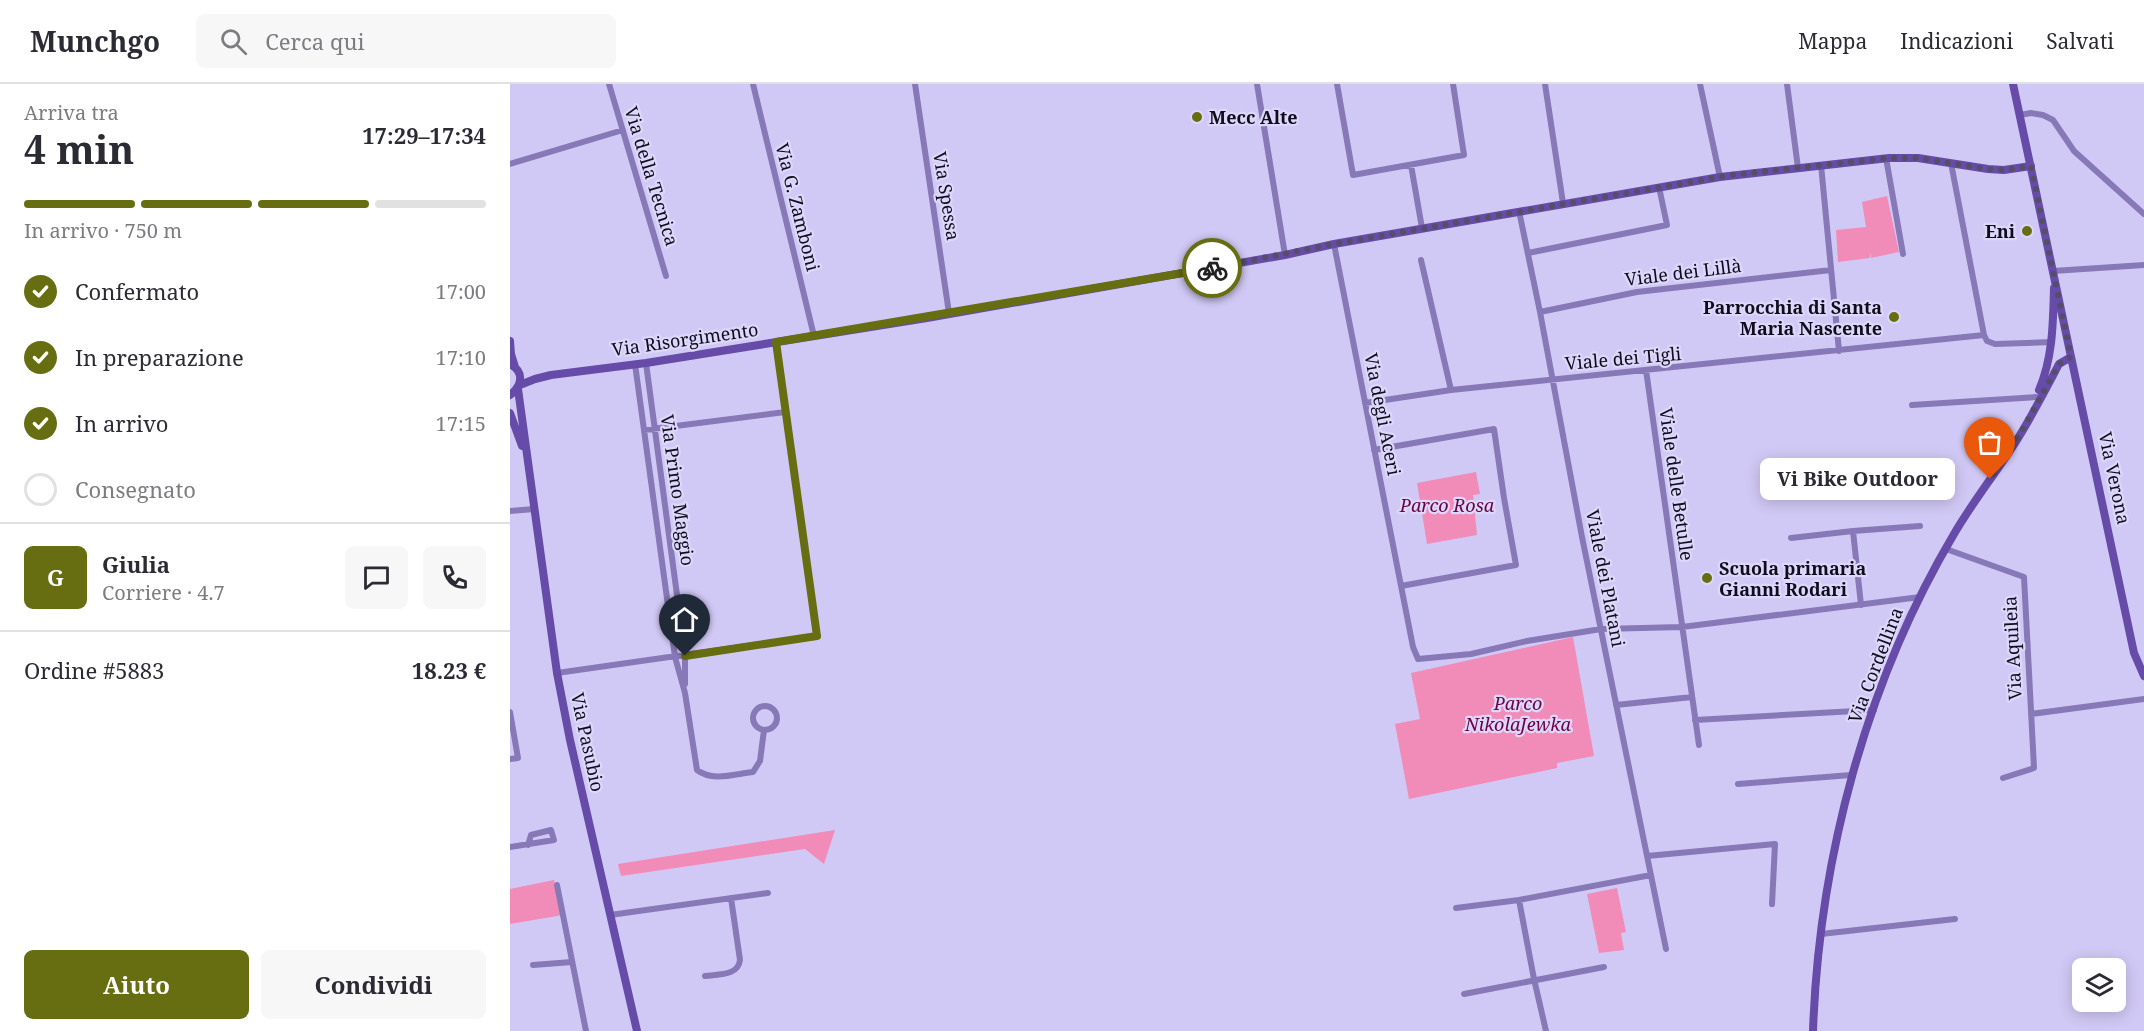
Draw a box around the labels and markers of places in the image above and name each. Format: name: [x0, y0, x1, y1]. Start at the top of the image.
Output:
place label: Mecc Alte: [1209, 105, 1298, 129]
marker: Mecc Alte: [1190, 110, 1204, 124]
place label: Eni: [1985, 219, 2016, 243]
marker: Eni: [2020, 224, 2034, 238]
place label: Parrocchia di Santa Maria Nascente: [1703, 295, 1882, 340]
marker: Parrocchia di Santa Maria Nascente: [1887, 310, 1901, 324]
pin: [1964, 417, 2015, 479]
callout: Vi Bike Outdoor: [1759, 458, 1954, 500]
place label: Scuola primaria Gianni Rodari: [1719, 556, 1866, 601]
marker: Scuola primaria Gianni Rodari: [1700, 571, 1714, 585]
pin: [659, 594, 710, 656]

